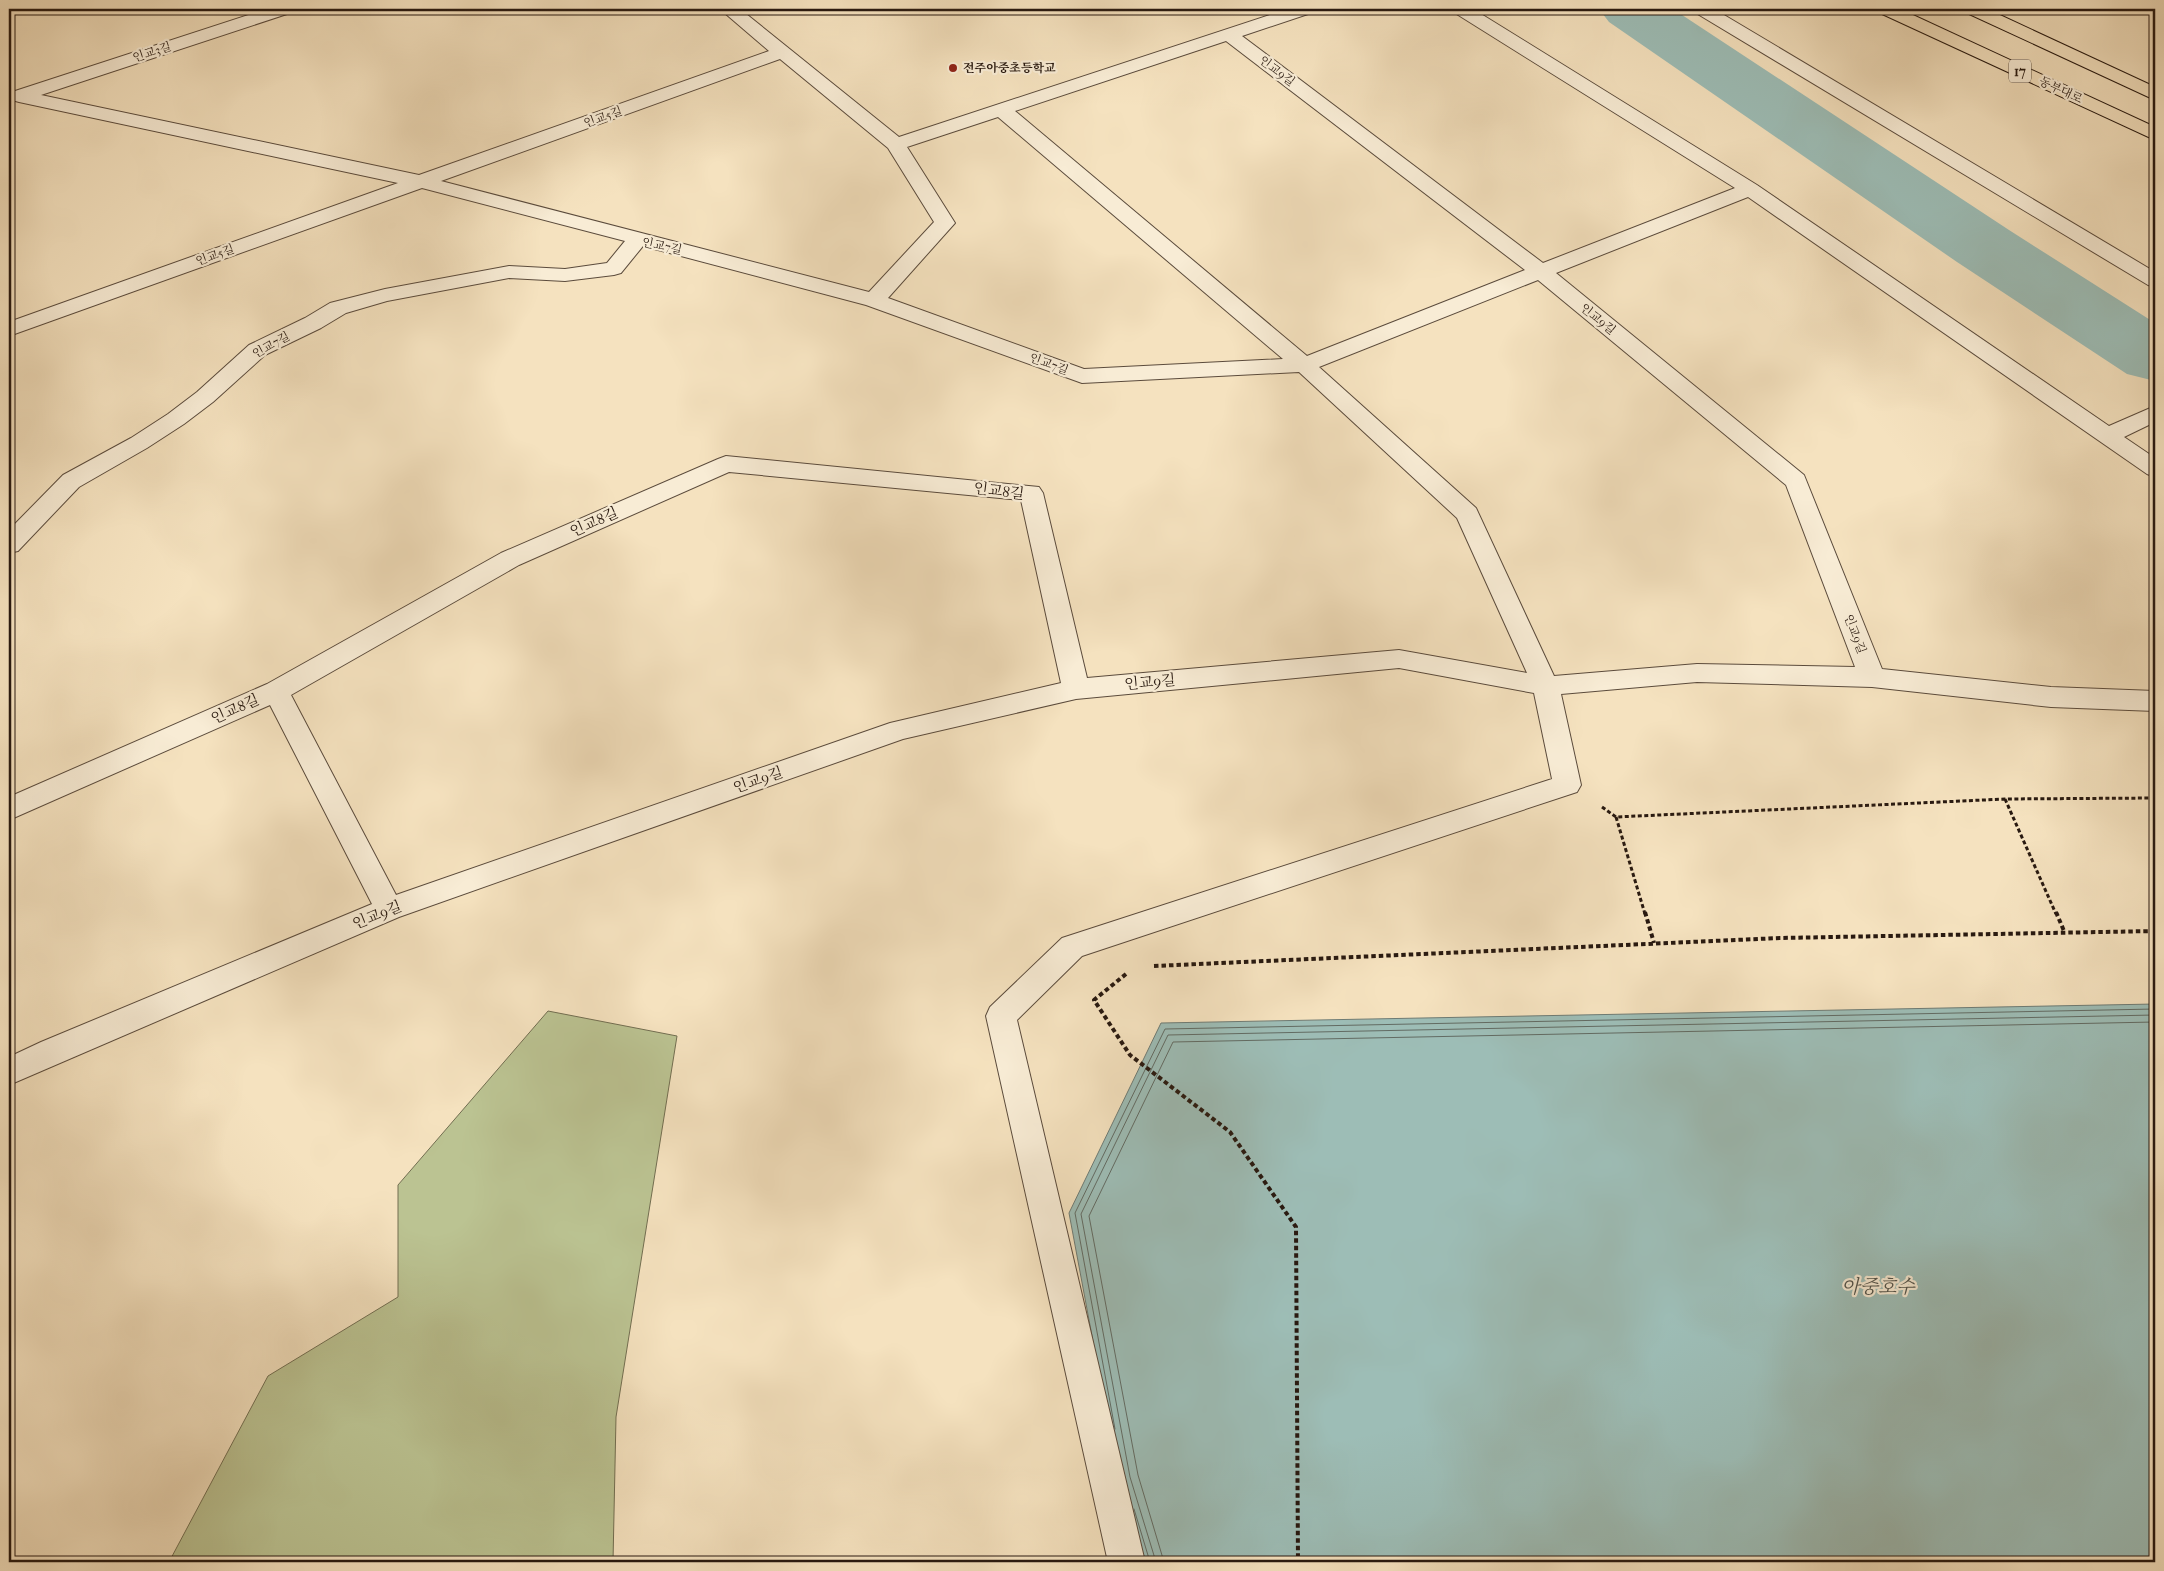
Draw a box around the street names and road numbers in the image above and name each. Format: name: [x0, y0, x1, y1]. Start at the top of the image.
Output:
street label: 인교3길: [131, 39, 173, 65]
street label: 인교9길: [1256, 53, 1298, 89]
road number: 17: [2009, 59, 2031, 82]
street label: 동부대로: [2037, 74, 2085, 106]
street label: 인교5길: [582, 104, 624, 130]
street label: 인교7길: [641, 235, 683, 257]
street label: 인교5길: [194, 242, 236, 268]
street label: 인교9길: [1578, 301, 1618, 337]
street label: 인교7길: [250, 329, 292, 361]
street label: 인교7길: [1028, 350, 1070, 378]
street label: 인교8길: [973, 479, 1025, 503]
street label: 인교8길: [567, 503, 621, 541]
street label: 인교9길: [1841, 612, 1869, 656]
street label: 인교9길: [1124, 671, 1176, 693]
street label: 인교8길: [208, 690, 262, 728]
street label: 인교9길: [731, 763, 785, 797]
street label: 인교9길: [350, 897, 404, 933]

